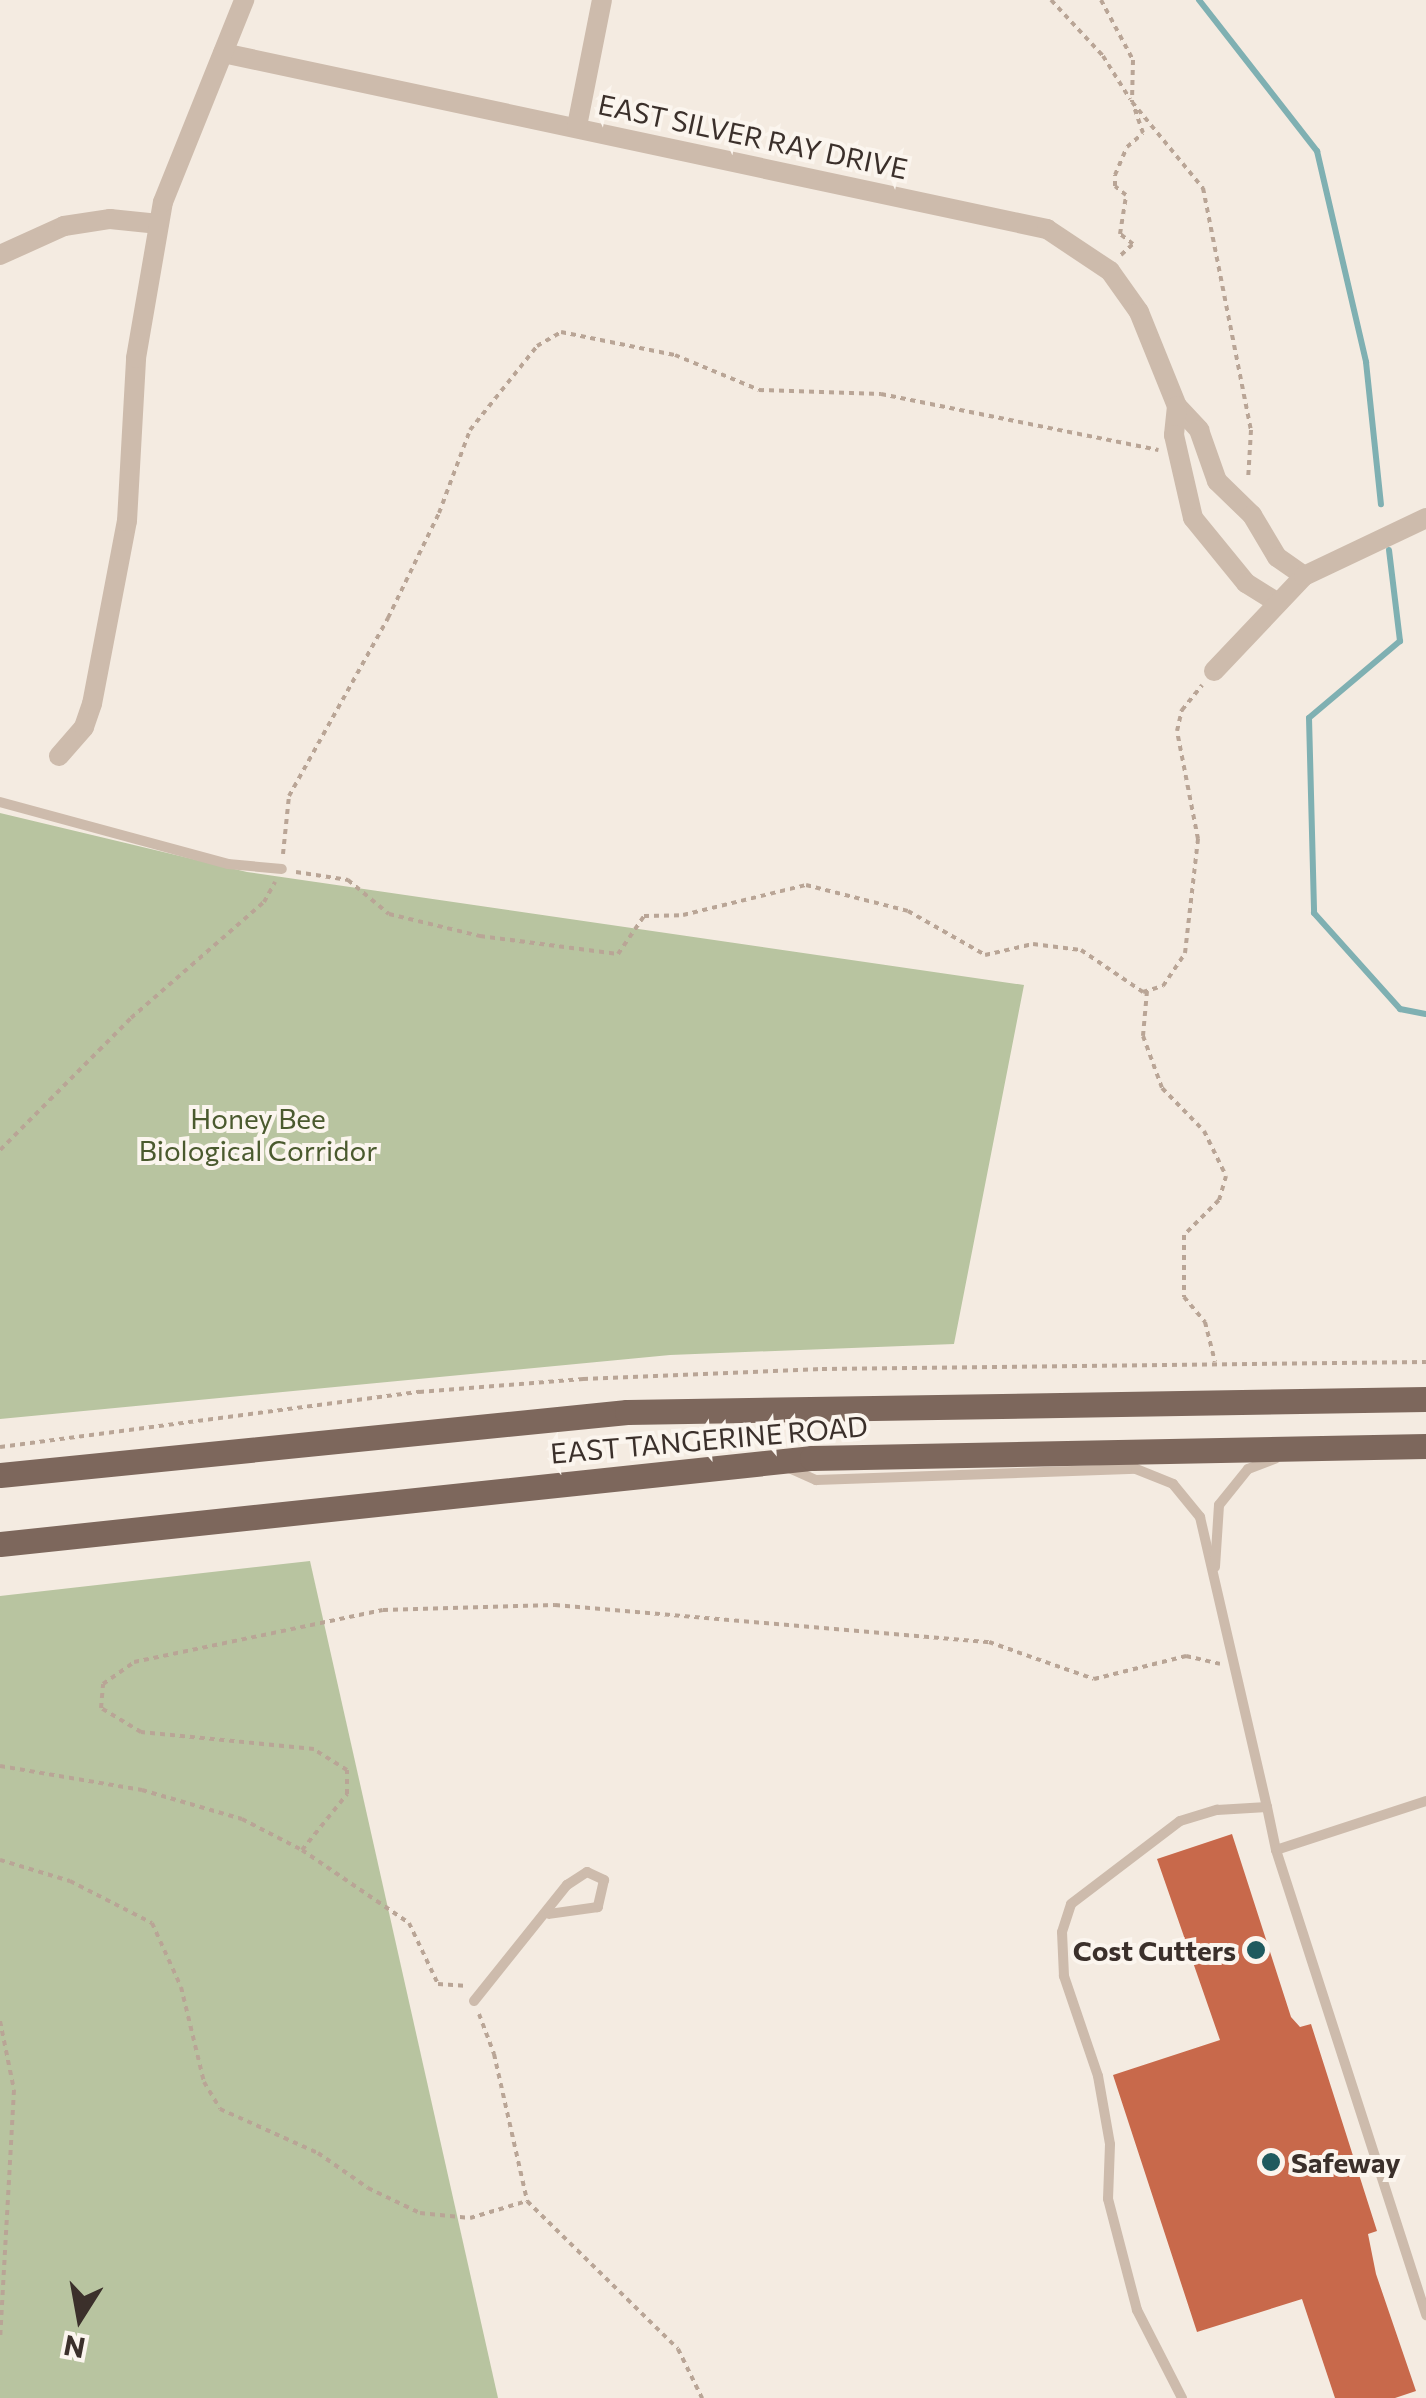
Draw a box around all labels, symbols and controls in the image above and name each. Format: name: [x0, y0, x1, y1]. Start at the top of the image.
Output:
street label: EAST SILVER RAY DRIVE: [595, 87, 911, 185]
park label: Honey Bee Biological Corridor: [139, 1101, 377, 1167]
street label: EAST TANGERINE ROAD: [549, 1408, 869, 1470]
place label: Cost Cutters: [1073, 1933, 1236, 1967]
marker: Cost Cutters: [1245, 1939, 1267, 1961]
place label: Safeway: [1291, 2145, 1401, 2179]
marker: Safeway: [1260, 2151, 1282, 2173]
north arrow: [30, 2268, 130, 2368]
text: N: [61, 2329, 88, 2366]

